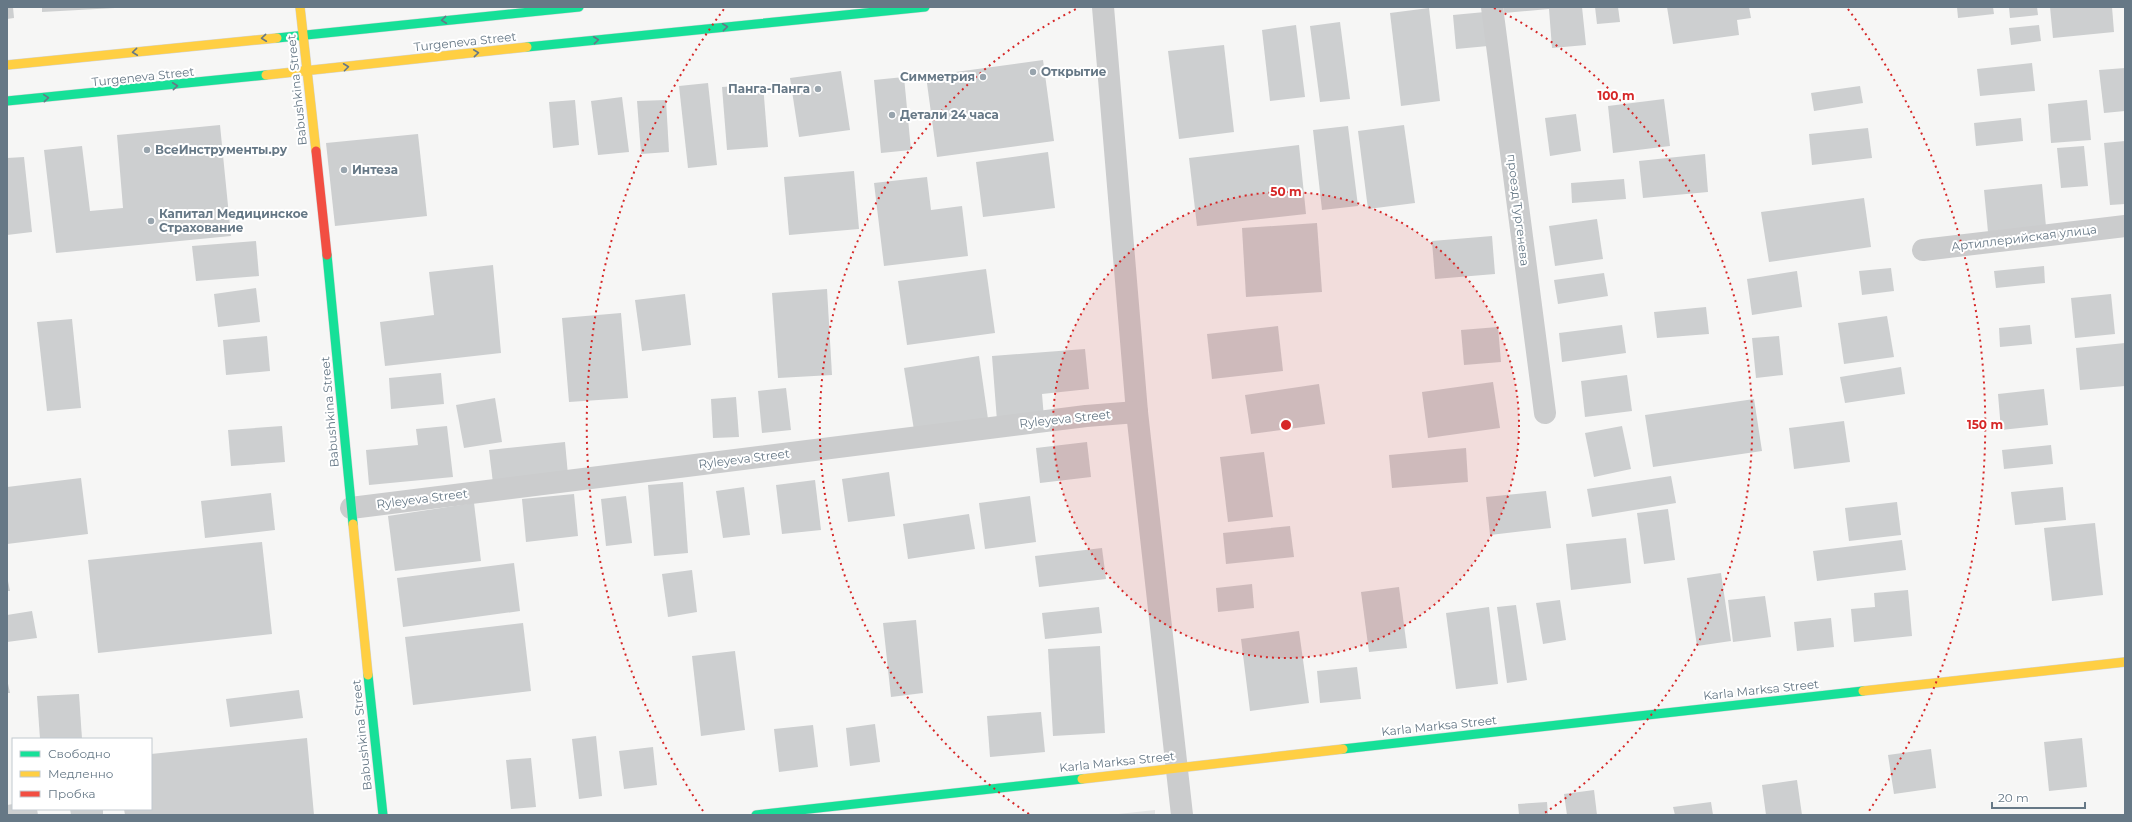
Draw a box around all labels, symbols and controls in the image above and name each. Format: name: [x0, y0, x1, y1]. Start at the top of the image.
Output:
one-way arrow: [441, 16, 447, 25]
one-way arrow: [722, 23, 728, 32]
street label: Turgeneva Street: [413, 29, 517, 54]
one-way arrow: [261, 34, 267, 43]
street label: Babushkina Street: [283, 34, 310, 146]
one-way arrow: [593, 36, 599, 45]
one-way arrow: [132, 47, 138, 56]
one-way arrow: [472, 48, 479, 57]
one-way arrow: [343, 62, 349, 71]
street label: Turgeneva Street: [91, 64, 195, 89]
place label: Открытие: [1041, 64, 1107, 79]
marker: Открытие: [1028, 67, 1038, 77]
place label: Симметрия: [900, 69, 975, 84]
marker: Симметрия: [978, 72, 988, 82]
place label: Панга-Панга: [728, 81, 810, 96]
one-way arrow: [172, 82, 178, 91]
marker: Панга-Панга: [813, 84, 823, 94]
text: 100 m: [1598, 88, 1634, 103]
one-way arrow: [43, 94, 49, 103]
place label: Детали 24 часа: [900, 107, 999, 122]
marker: Детали 24 часа: [887, 110, 897, 120]
place label: ВсеИнструменты.ру: [155, 142, 288, 157]
marker: ВсеИнструменты.ру: [142, 145, 152, 155]
street label: проезд Тургенева: [1504, 153, 1533, 267]
place label: Интеза: [352, 162, 398, 177]
marker: Интеза: [339, 165, 349, 175]
text: 50 m: [1270, 184, 1302, 199]
place label: Капитал Медицинское Страхование: [159, 206, 309, 235]
marker: Капитал Медицинское Страхование: [146, 216, 156, 226]
street label: Артиллерийская улица: [1950, 221, 2098, 254]
street label: Babushkina Street: [317, 356, 342, 468]
street label: Ryleyeva Street: [1019, 406, 1112, 431]
text: 150 m: [1967, 417, 2003, 432]
centre of rings: [1279, 418, 1293, 432]
street label: Ryleyeva Street: [697, 445, 791, 472]
street label: Ryleyeva Street: [375, 485, 469, 512]
street label: Karla Marksa Street: [1702, 676, 1820, 703]
street label: Babushkina Street: [348, 679, 375, 791]
street label: Karla Marksa Street: [1380, 712, 1498, 739]
legend: [12, 738, 152, 810]
text: Свободно: [48, 746, 111, 761]
street label: Karla Marksa Street: [1058, 748, 1176, 775]
text: Медленно: [48, 766, 114, 781]
scale bar: [1992, 784, 2085, 810]
text: Пробка: [48, 786, 96, 801]
text: 20 m: [1998, 790, 2029, 805]

